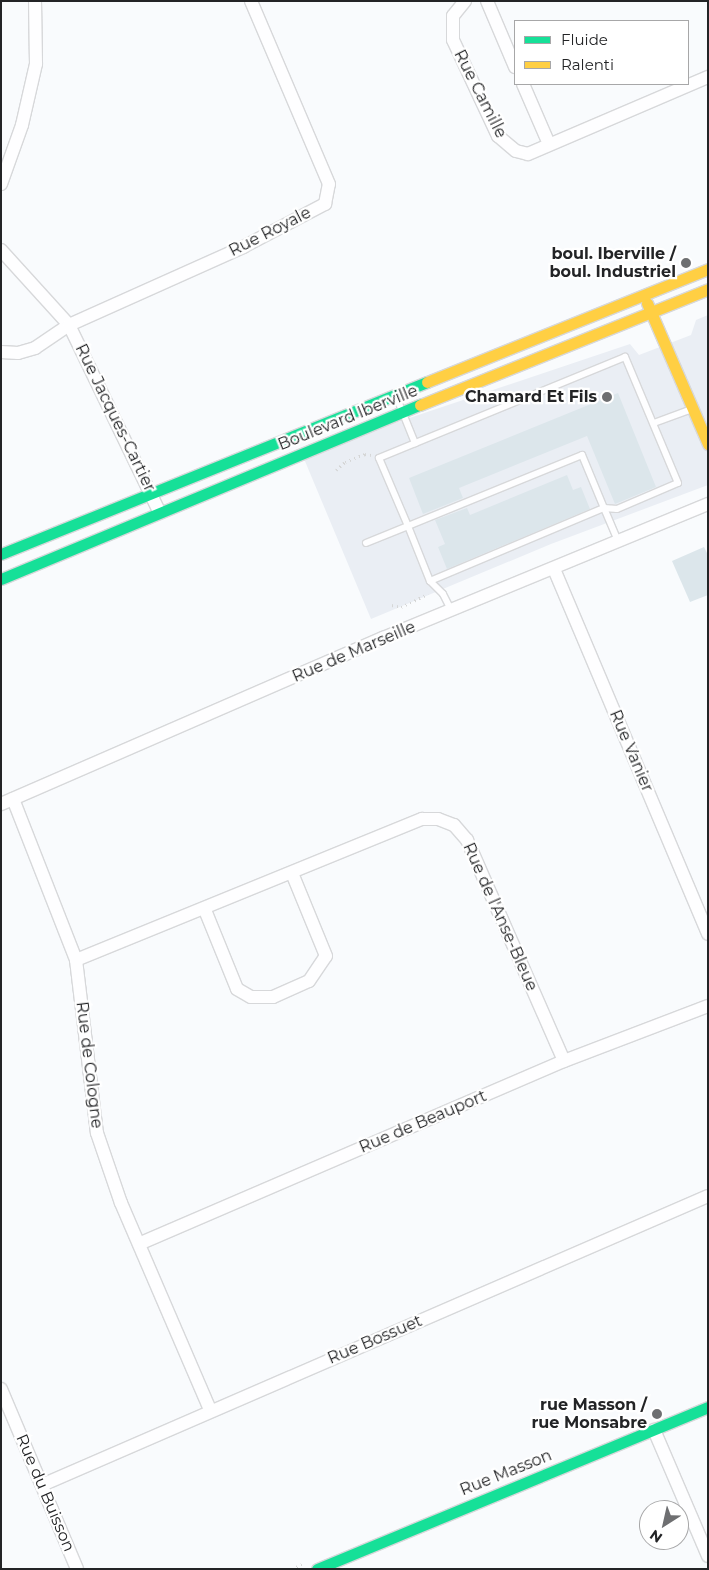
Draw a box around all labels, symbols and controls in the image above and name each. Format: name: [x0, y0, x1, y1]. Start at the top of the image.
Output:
legend: [514, 20, 689, 85]
text: Fluide: [561, 30, 608, 49]
street label: Rue Camille: [450, 47, 510, 141]
text: Ralenti: [561, 55, 614, 74]
street label: Rue Royale: [226, 203, 314, 261]
place label: boul. Iberville / boul. Industriel: [549, 244, 676, 282]
marker: boul. Iberville / boul. Industriel: [680, 257, 692, 269]
street label: Rue Jacques-Cartier: [71, 341, 159, 495]
street label: Boulevard Iberville: [275, 381, 421, 455]
place label: Chamard Et Fils: [465, 387, 597, 407]
marker: Chamard Et Fils: [601, 391, 613, 403]
street label: Rue de Marseille: [289, 617, 419, 687]
street label: Rue Vanier: [605, 707, 657, 795]
street label: Rue de l'Anse-Bleue: [459, 840, 541, 994]
street label: Rue de Cologne: [72, 1000, 106, 1130]
street label: Rue de Beauport: [356, 1086, 490, 1158]
street label: Rue Bossuet: [325, 1311, 425, 1369]
place label: rue Masson / rue Monsabre: [531, 1395, 647, 1433]
marker: rue Masson / rue Monsabre: [651, 1408, 663, 1420]
street label: Rue du Buisson: [12, 1431, 78, 1555]
street label: Rue Masson: [457, 1446, 555, 1500]
north arrow: [639, 1500, 689, 1550]
text: N: [646, 1526, 666, 1547]

